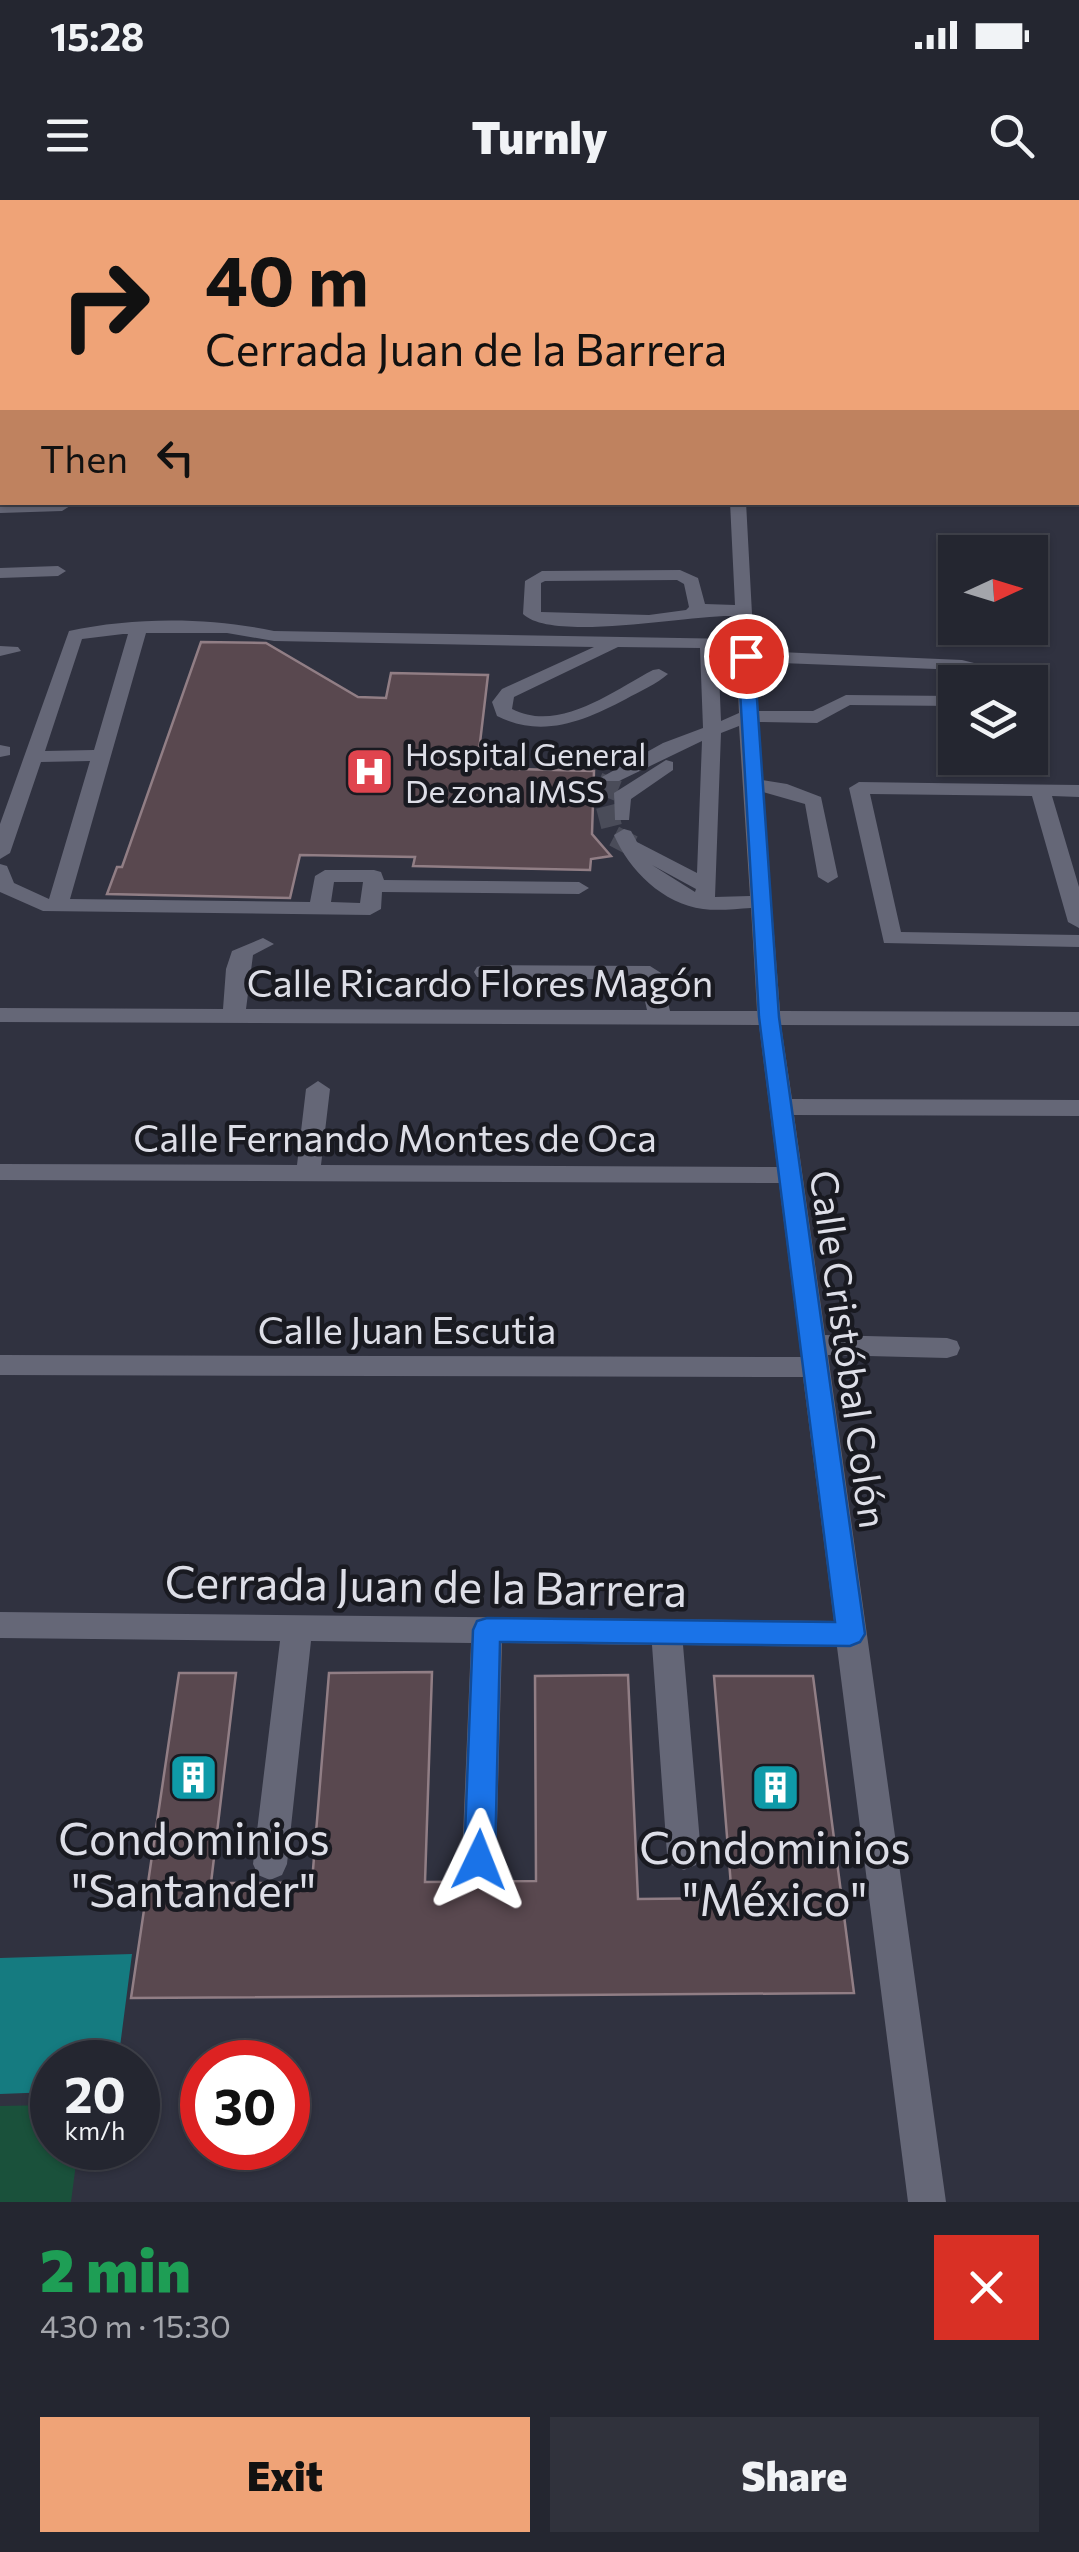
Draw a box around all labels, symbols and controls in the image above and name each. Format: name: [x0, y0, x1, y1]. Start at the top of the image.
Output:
text: 15:28: [50, 12, 144, 59]
icon: menu: [40, 108, 95, 163]
text: Turnly: [471, 108, 608, 163]
icon: search: [984, 108, 1039, 163]
text: 40 m: [205, 235, 369, 320]
icon: right: [40, 240, 170, 370]
text: Cerrada Juan de la Barrera: [205, 320, 727, 375]
icon: left: [148, 430, 203, 485]
text: Then: [40, 434, 128, 481]
north arrow: [938, 535, 1048, 645]
map controls: [938, 535, 1048, 775]
pin: [704, 614, 789, 699]
icon: arrive: [719, 629, 774, 684]
button: layers: [938, 665, 1048, 775]
place label: Hospital General De zona IMSS: [405, 733, 647, 810]
hospital icon: Hospital General De zona IMSS: [344, 745, 396, 797]
street label: Calle Ricardo Flores Magón: [247, 958, 713, 1005]
street label: Calle Fernando Montes de Oca: [133, 1113, 657, 1160]
street label: Calle Cristóbal Colón: [802, 1167, 898, 1531]
street label: Calle Juan Escutia: [258, 1305, 556, 1352]
street label: Cerrada Juan de la Barrera: [164, 1552, 688, 1616]
building icon: Condominios "Santander": [168, 1752, 220, 1804]
building icon: Condominios "México": [749, 1761, 801, 1813]
position arrow: [427, 1808, 531, 1912]
place label: Condominios "Santander": [58, 1809, 330, 1916]
place label: Condominios "México": [639, 1818, 911, 1925]
speed limit sign: 30: [180, 2040, 310, 2170]
text: 20: [64, 2062, 126, 2123]
text: km/h: [65, 2115, 125, 2145]
text: 2 min: [40, 2231, 191, 2304]
button: close: [934, 2235, 1039, 2340]
text: 430 m · 15:30: [40, 2305, 231, 2345]
button: Exit: [40, 2417, 530, 2532]
button: Share: [550, 2417, 1039, 2532]

